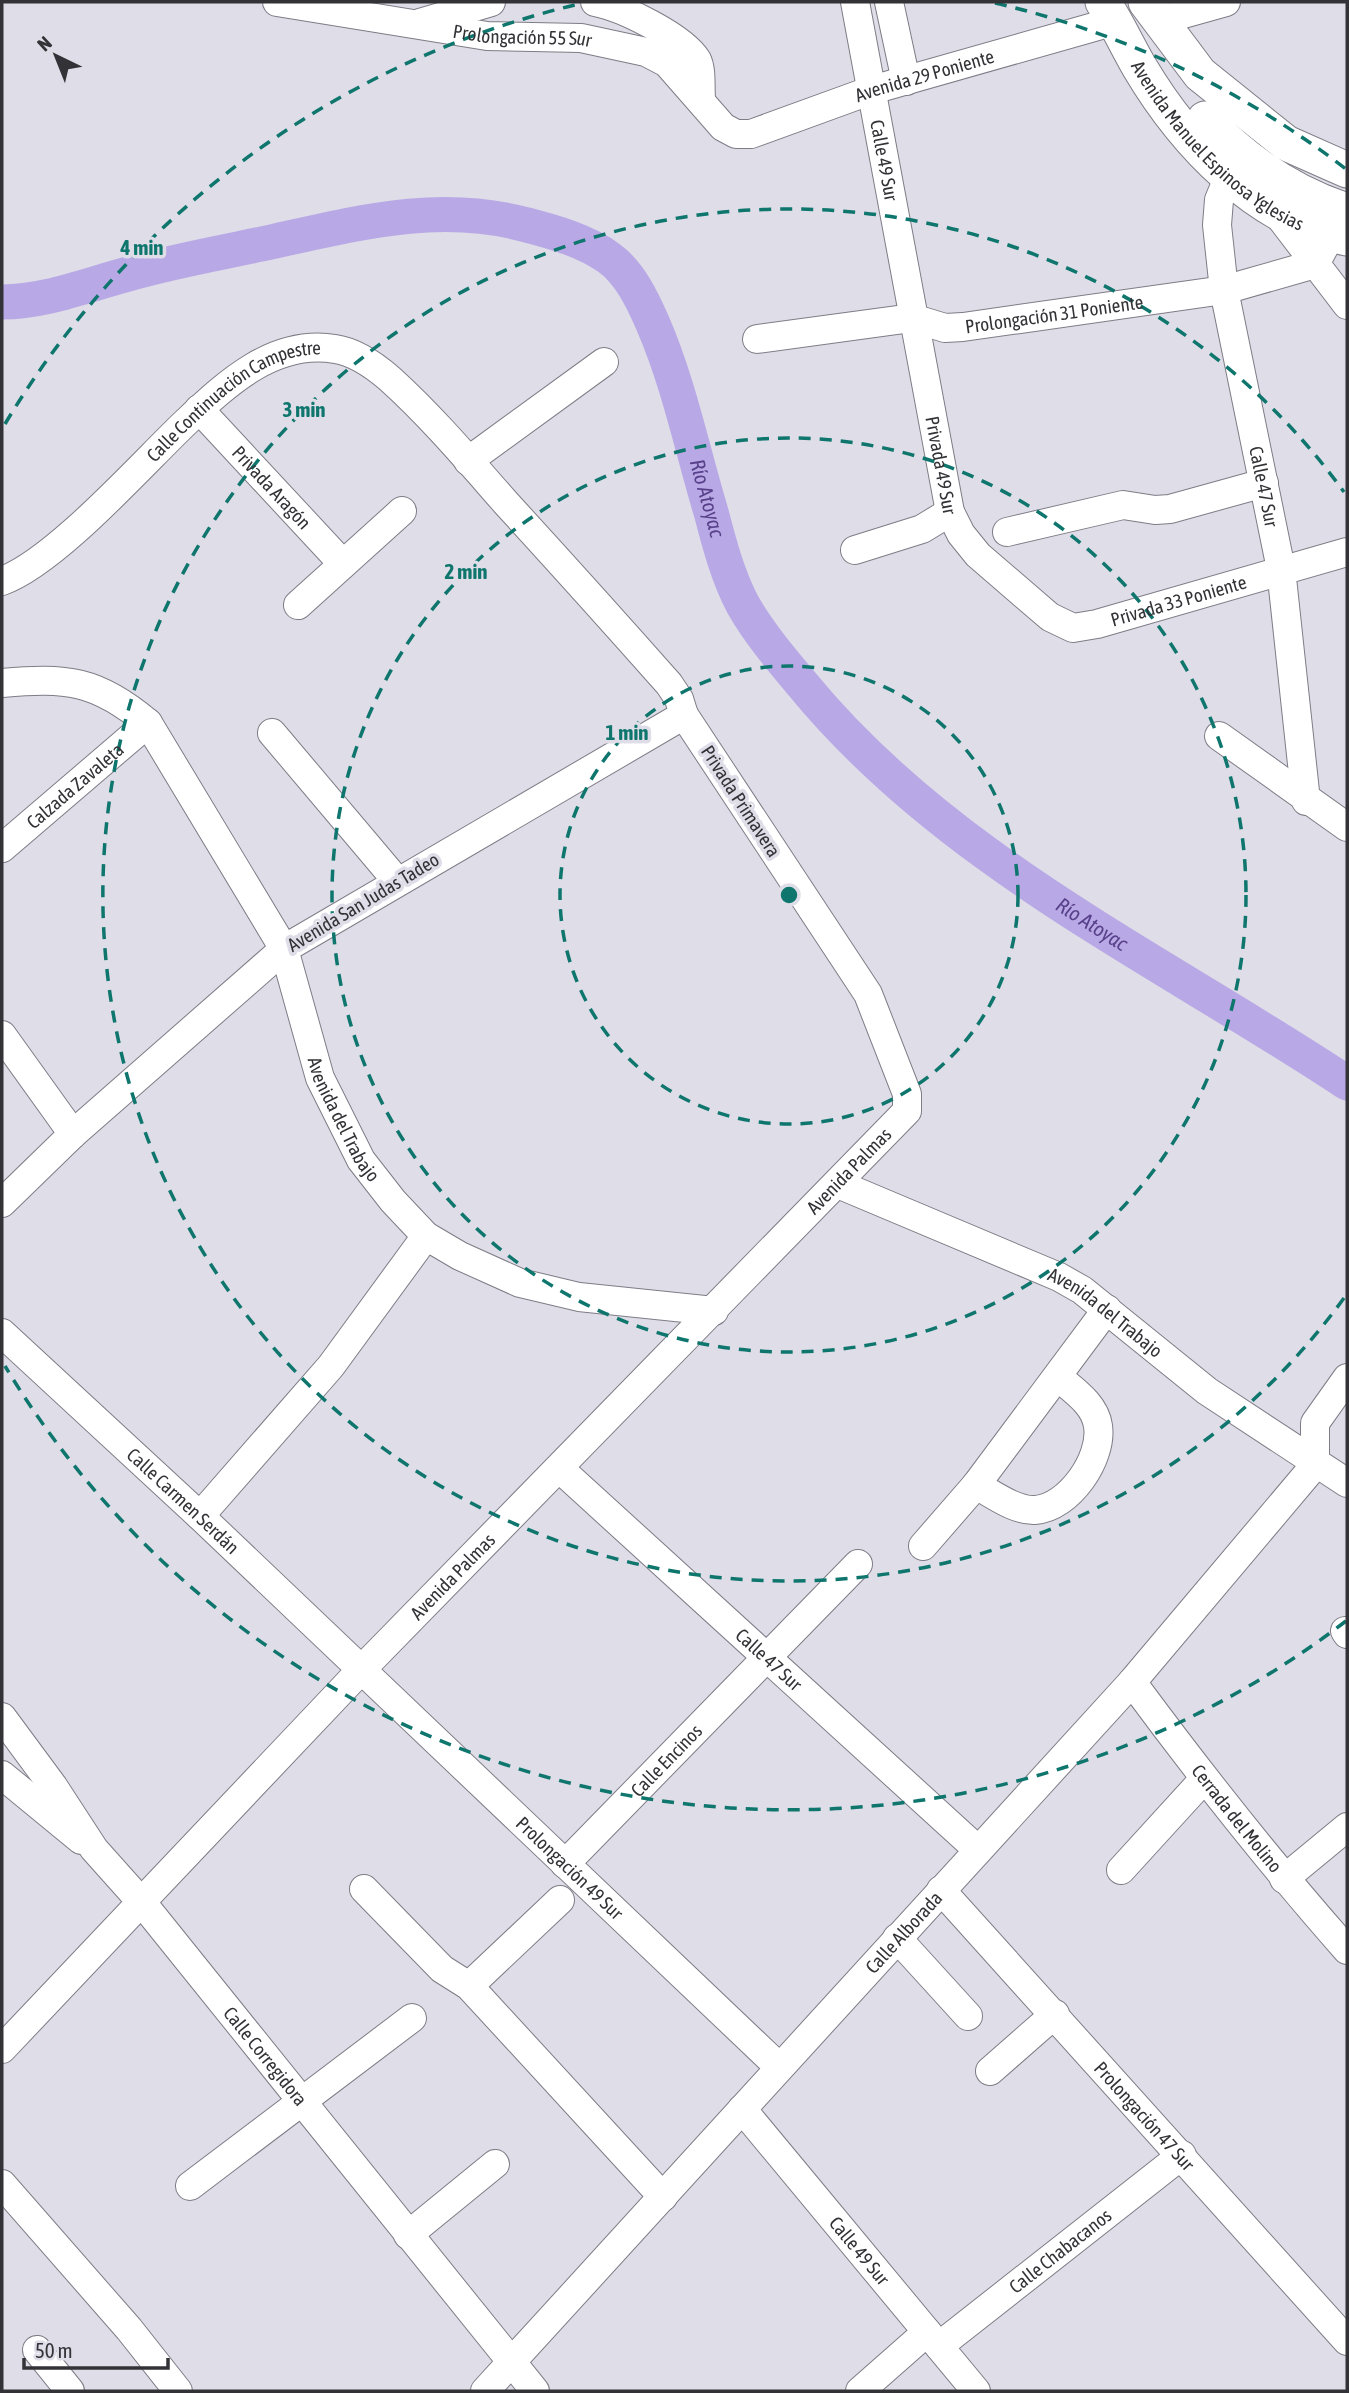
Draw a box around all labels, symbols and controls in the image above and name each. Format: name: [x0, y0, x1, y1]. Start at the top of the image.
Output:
street label: Prolongación 55 Sur: [451, 20, 594, 51]
north arrow: [21, 21, 91, 91]
text: N: [33, 32, 56, 55]
street label: Avenida 29 Poniente: [852, 45, 996, 106]
street label: Avenida Manuel Espinosa Yglesias: [1127, 57, 1307, 235]
street label: Calle 49 Sur: [866, 118, 903, 203]
text: 4 min: [120, 235, 163, 259]
street label: Prolongación 31 Poniente: [964, 291, 1145, 338]
street label: Calle Continuación Campestre: [142, 337, 321, 466]
text: 3 min: [283, 397, 325, 421]
street label: Privada 49 Sur: [921, 414, 961, 516]
street label: Privada Aragón: [228, 441, 316, 534]
street label: Calle 47 Sur: [1245, 444, 1283, 529]
water label: Río Atoyac: [686, 456, 730, 541]
text: 2 min: [445, 559, 487, 583]
street label: Privada 33 Poniente: [1108, 571, 1249, 631]
text: 1 min: [606, 720, 648, 744]
street label: Calzada Zavaleta: [22, 738, 128, 833]
street label: Privada Primavera: [697, 741, 785, 861]
street label: Avenida San Judas Tadeo: [283, 848, 443, 956]
centre of rings: [777, 883, 801, 907]
water label: Río Atoyac: [1052, 892, 1133, 956]
street label: Avenida del Trabajo: [304, 1054, 385, 1186]
street label: Avenida Palmas: [802, 1123, 896, 1218]
street label: Avenida del Trabajo: [1045, 1263, 1167, 1362]
street label: Calle Carmen Serdán: [123, 1443, 244, 1558]
street label: Avenida Palmas: [406, 1528, 500, 1624]
street label: Calle 47 Sur: [731, 1624, 807, 1695]
street label: Calle Encinos: [626, 1719, 707, 1801]
street label: Cerrada del Molino: [1187, 1760, 1287, 1877]
street label: Prolongación 49 Sur: [512, 1812, 628, 1924]
street label: Calle Alborada: [861, 1887, 946, 1978]
street label: Calle Corregidora: [219, 2002, 312, 2110]
street label: Prolongación 47 Sur: [1090, 2057, 1199, 2175]
street label: Calle Chabacanos: [1005, 2204, 1116, 2298]
street label: Calle 49 Sur: [825, 2212, 894, 2289]
scale bar: [24, 2326, 168, 2370]
text: 50 m: [35, 2338, 73, 2362]

